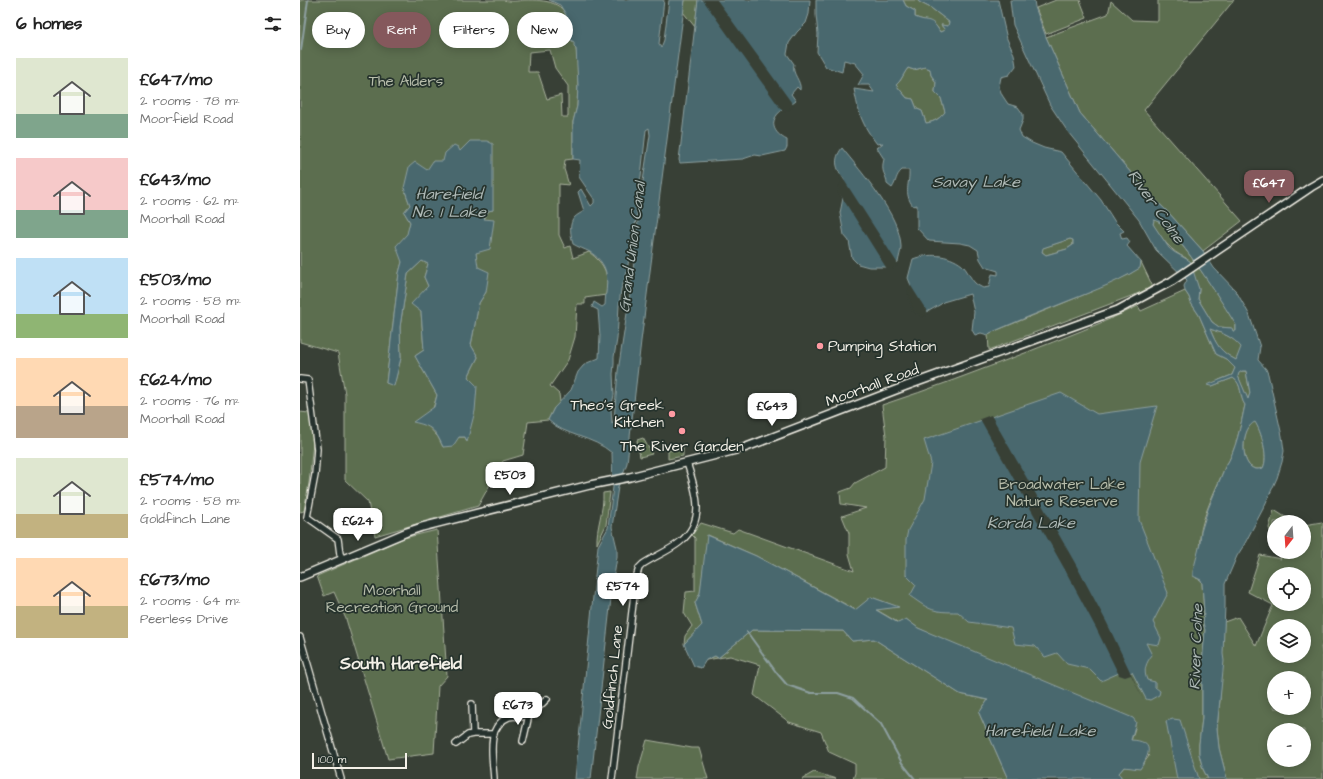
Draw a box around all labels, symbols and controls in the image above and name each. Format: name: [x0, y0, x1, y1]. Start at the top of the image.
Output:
text: 6 homes: [16, 12, 82, 36]
chip: Buy: [312, 12, 365, 48]
chip: Rent: [373, 12, 431, 48]
chip: Filters: [439, 12, 509, 48]
chip: New: [517, 12, 573, 48]
icon: filters: [262, 13, 284, 35]
text: £647/mo: [140, 68, 212, 92]
park label: The Alders: [369, 71, 444, 92]
icon: home: [48, 74, 96, 122]
text: 2 rooms · 78 m²: [140, 92, 240, 110]
text: Moorfield Road: [140, 110, 233, 128]
water label: River Colne: [1123, 165, 1190, 249]
text: £643/mo: [140, 168, 211, 192]
pin: £647: [1245, 170, 1293, 204]
water label: Savay Lake: [932, 171, 1021, 194]
icon: home: [48, 174, 96, 222]
text: £647: [1253, 174, 1285, 192]
water label: Grand Union Canal: [613, 178, 651, 314]
water label: Harefield No. 1 Lake: [412, 183, 487, 223]
text: 2 rooms · 62 m²: [140, 192, 239, 210]
text: Moorhall Road: [140, 210, 225, 228]
text: £503/mo: [140, 268, 211, 292]
icon: home: [48, 274, 96, 322]
text: 2 rooms · 58 m²: [140, 292, 241, 310]
text: Moorhall Road: [140, 310, 225, 328]
place label: Pumping Station: [828, 336, 937, 358]
marker: Pumping Station: [815, 341, 825, 351]
street label: Moorhall Road: [823, 359, 922, 412]
text: £624/mo: [140, 368, 212, 392]
icon: home: [48, 374, 96, 422]
text: 2 rooms · 76 m²: [140, 392, 240, 410]
pin: £643: [748, 393, 796, 427]
place label: Theo's Greek Kitchen: [571, 395, 664, 433]
text: £643: [757, 397, 787, 415]
marker: Theo's Greek Kitchen: [667, 409, 677, 419]
text: Moorhall Road: [140, 410, 225, 428]
marker: The River Garden: [677, 426, 687, 436]
place label: The River Garden: [620, 436, 744, 457]
pin: £503: [486, 462, 534, 496]
text: £503: [494, 466, 526, 484]
text: £574/mo: [140, 468, 214, 492]
icon: home: [48, 474, 96, 522]
park label: Broadwater Lake Nature Reserve: [999, 474, 1125, 512]
text: 2 rooms · 58 m²: [140, 492, 241, 510]
pin: £624: [334, 508, 382, 542]
text: Goldfinch Lane: [140, 510, 230, 528]
text: £624: [342, 512, 374, 530]
water label: Korda Lake: [987, 512, 1076, 534]
north arrow: [1267, 515, 1311, 559]
map controls: [1267, 515, 1311, 767]
button: locate: [1267, 567, 1311, 611]
text: £673/mo: [140, 568, 209, 592]
pin: £574: [599, 573, 647, 607]
icon: home: [48, 574, 96, 622]
text: £574: [606, 577, 640, 595]
park label: Moorhall Recreation Ground: [326, 580, 459, 618]
text: 2 rooms · 64 m²: [140, 592, 241, 610]
water label: River Colne: [1184, 603, 1209, 690]
text: Peerless Drive: [140, 610, 228, 628]
button: layers: [1267, 619, 1311, 663]
street label: Goldfinch Lane: [597, 624, 628, 730]
district label: South Harefield: [339, 652, 462, 676]
button: +: [1267, 671, 1311, 715]
pin: £673: [494, 692, 542, 726]
text: £673: [503, 696, 533, 714]
water label: Harefield Lake: [985, 720, 1097, 742]
button: −: [1267, 723, 1311, 767]
scale bar: [312, 751, 407, 770]
text: 100 m: [318, 752, 346, 767]

